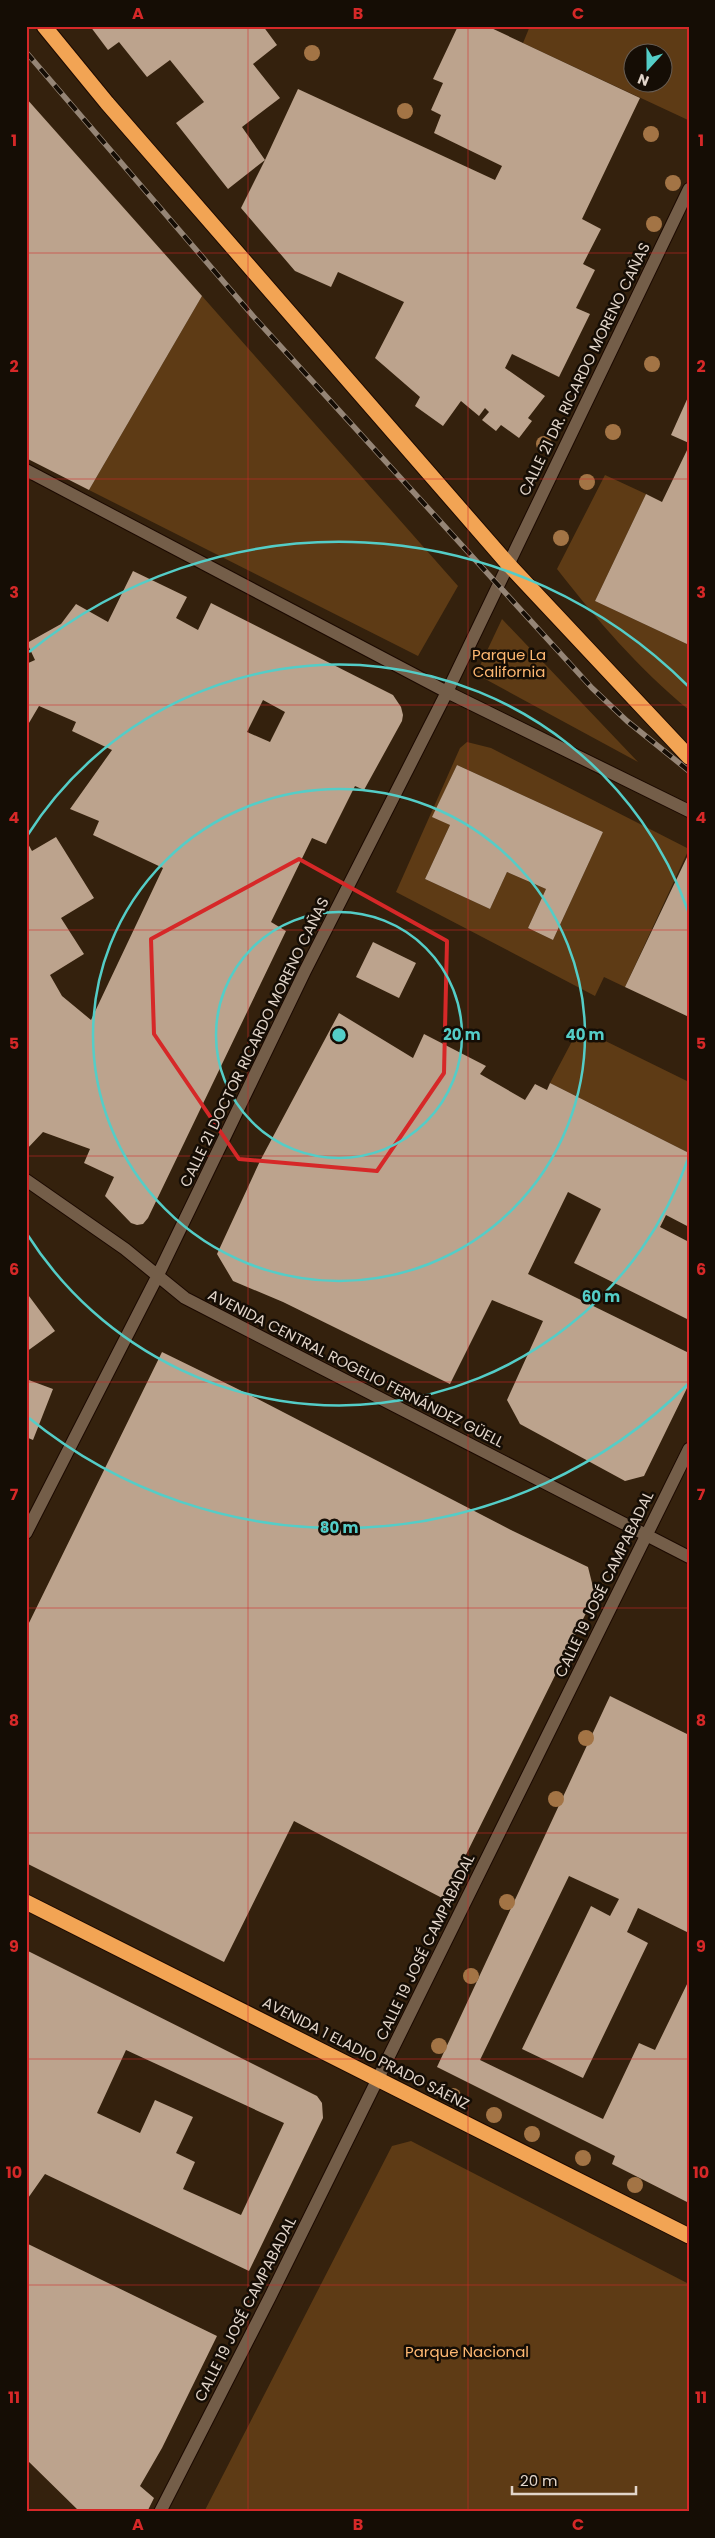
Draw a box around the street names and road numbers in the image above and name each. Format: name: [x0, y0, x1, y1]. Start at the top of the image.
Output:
street label: CALLE 21 DR. RICARDO MORENO CAÑAS: [513, 239, 655, 499]
street label: CALLE 21 DOCTOR RICARDO MORENO CAÑAS: [174, 894, 334, 1190]
street label: AVENIDA CENTRAL ROGELIO FERNÁNDEZ GÜELL: [205, 1284, 508, 1452]
street label: CALLE 19 JOSÉ CAMPABADAL: [550, 1487, 659, 1681]
street label: CALLE 19 JOSÉ CAMPABADAL: [371, 1850, 480, 2044]
street label: AVENIDA 1 ELADIO PRADO SÁENZ: [259, 1992, 473, 2114]
street label: CALLE 19 JOSÉ CAMPABADAL: [189, 2213, 301, 2405]

